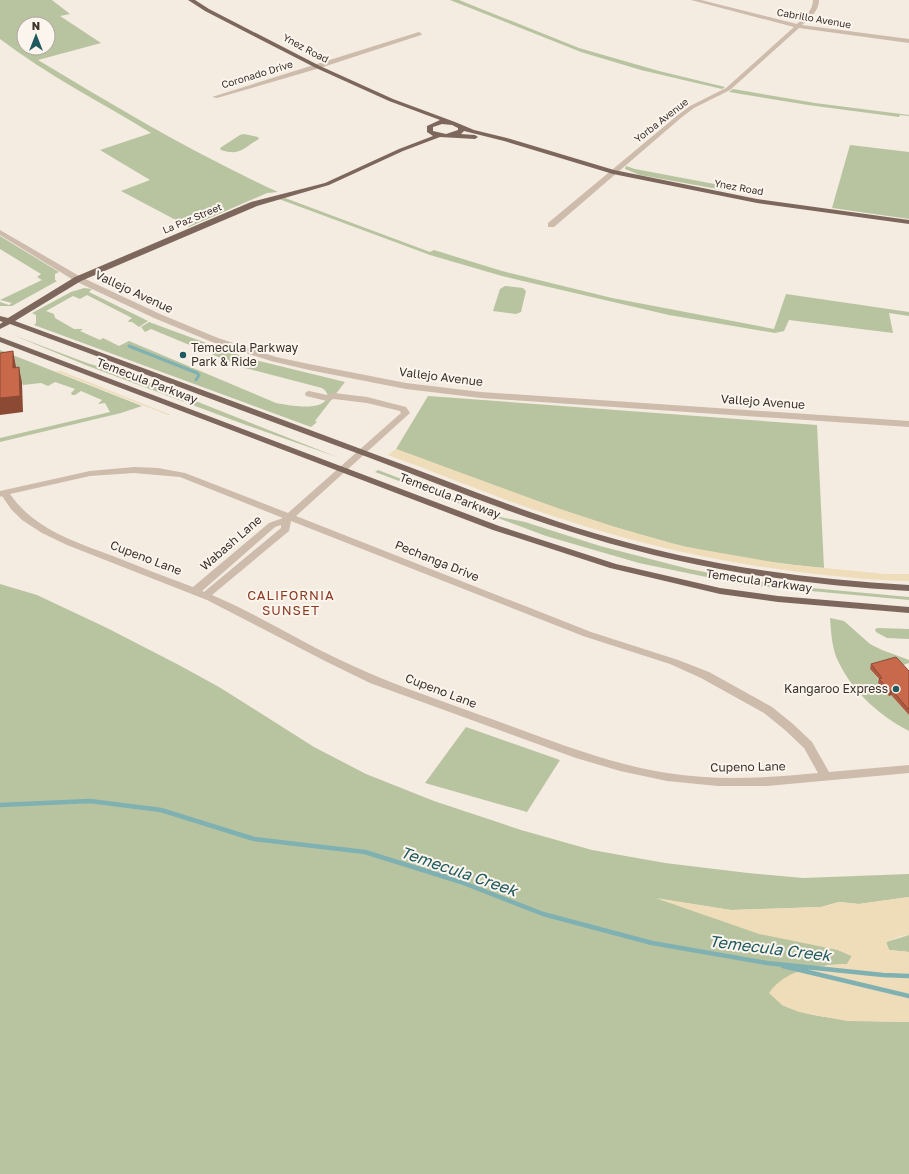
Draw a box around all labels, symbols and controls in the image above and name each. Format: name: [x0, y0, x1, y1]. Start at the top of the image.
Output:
street label: Cabrillo Avenue: [776, 6, 852, 30]
north arrow: [16, 16, 56, 56]
text: N: [32, 19, 40, 32]
street label: Ynez Road: [281, 31, 331, 65]
street label: Coronado Drive: [220, 57, 294, 91]
street label: Yorba Avenue: [632, 95, 690, 145]
street label: Ynez Road: [713, 177, 765, 197]
street label: La Paz Street: [161, 200, 223, 236]
street label: Vallejo Avenue: [93, 267, 176, 316]
place label: Temecula Parkway Park & Ride: [191, 340, 298, 369]
marker: Temecula Parkway Park & Ride: [178, 350, 188, 360]
street label: Temecula Parkway: [94, 354, 200, 407]
street label: Vallejo Avenue: [398, 364, 484, 389]
street label: Vallejo Avenue: [720, 391, 806, 412]
street label: Temecula Parkway: [397, 469, 503, 522]
street label: Wabash Lane: [197, 512, 265, 573]
street label: Cupeno Lane: [108, 537, 184, 578]
street label: Pechanga Drive: [393, 537, 482, 584]
street label: Temecula Parkway: [705, 566, 813, 595]
district label: CALIFORNIA SUNSET: [247, 587, 335, 618]
street label: Cupeno Lane: [403, 670, 479, 711]
place label: Kangaroo Express: [784, 681, 888, 696]
marker: Kangaroo Express: [891, 684, 901, 694]
street label: Cupeno Lane: [710, 758, 786, 775]
water label: Temecula Creek: [398, 842, 522, 901]
water label: Temecula Creek: [708, 931, 834, 966]

